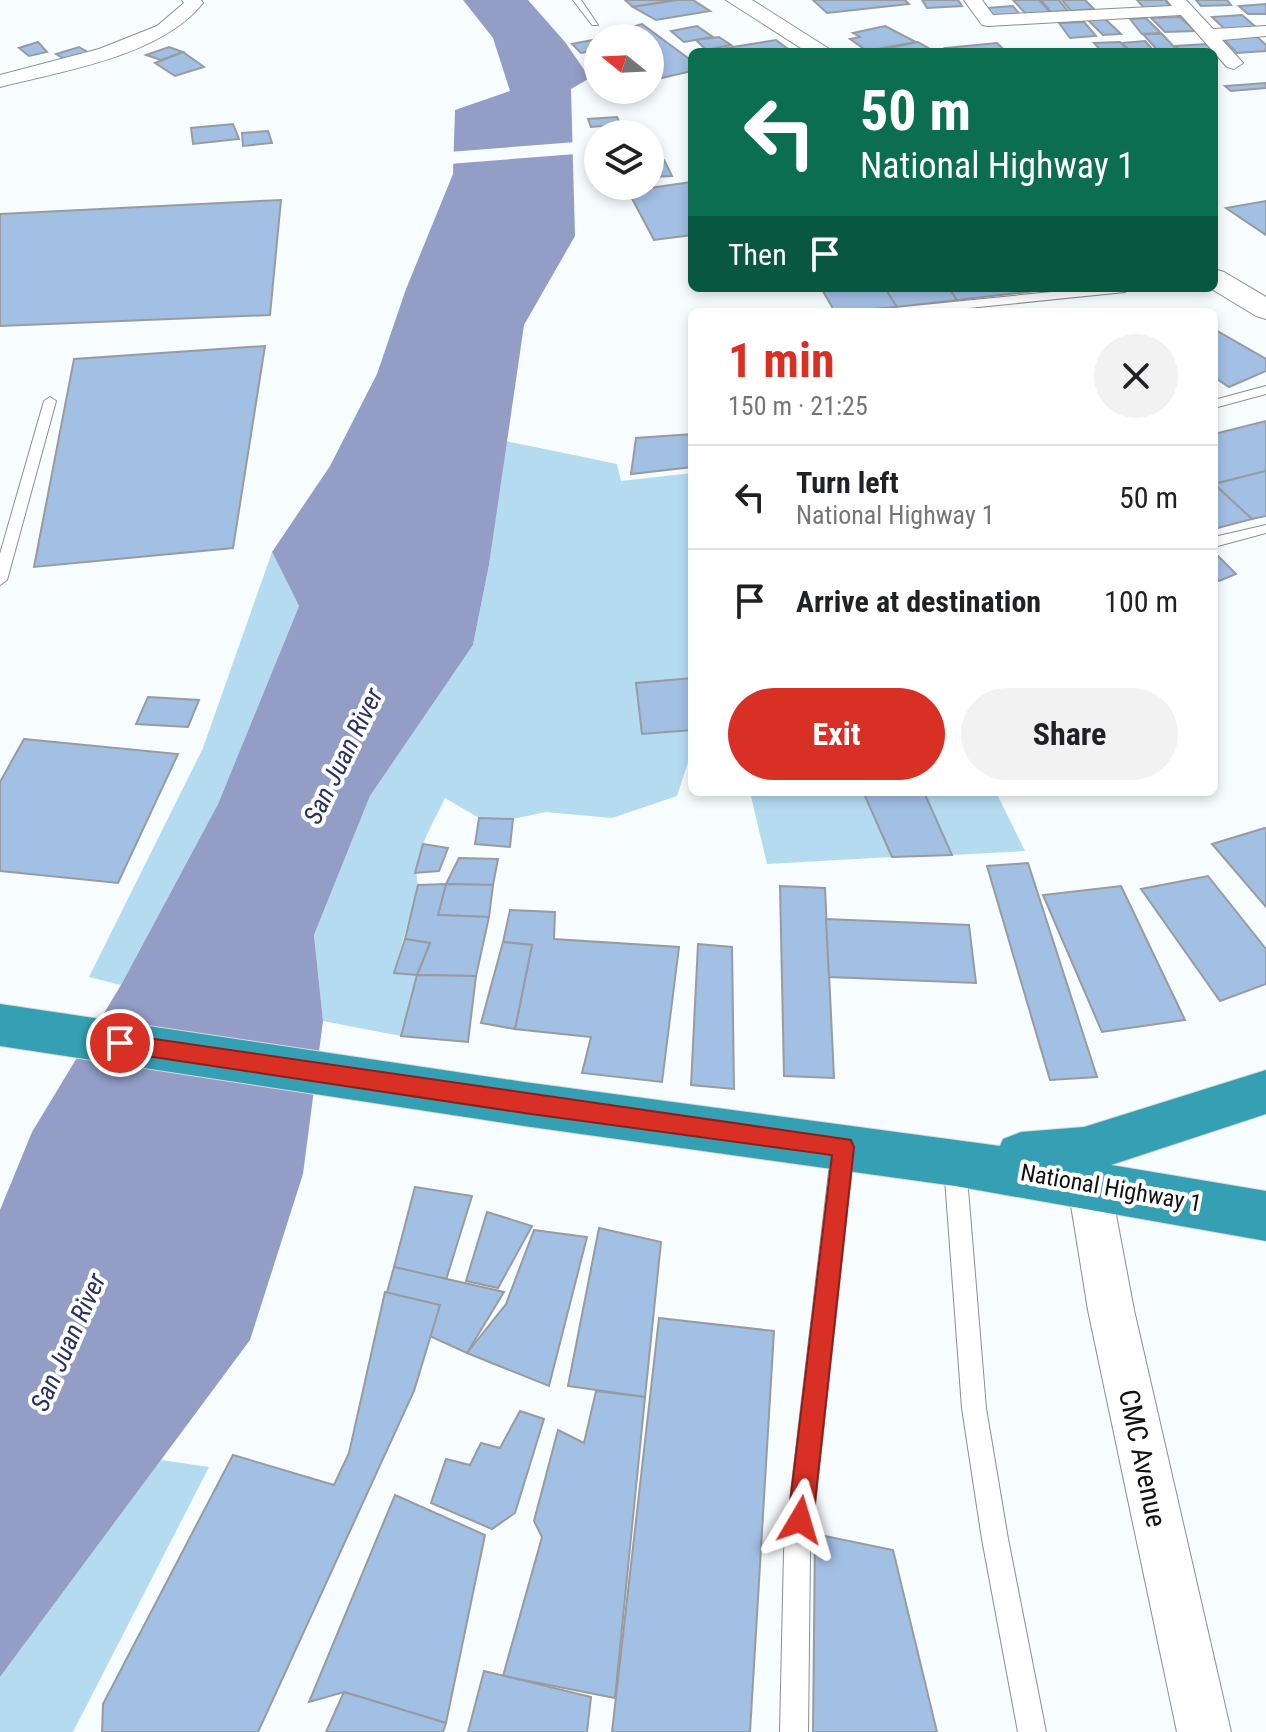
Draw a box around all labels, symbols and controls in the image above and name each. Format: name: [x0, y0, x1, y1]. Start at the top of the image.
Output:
north arrow: [584, 24, 664, 104]
map controls: [584, 24, 664, 200]
text: 50 m: [860, 78, 971, 144]
icon: left: [728, 80, 832, 184]
button: layers: [584, 120, 664, 200]
text: National Highway 1: [860, 145, 1135, 187]
icon: arrive: [803, 232, 847, 276]
text: Then: [728, 237, 787, 272]
text: 1 min: [728, 332, 835, 389]
button: close: [1094, 334, 1178, 418]
text: 150 m · 21:25: [728, 391, 868, 421]
text: Turn left: [796, 465, 899, 500]
icon: left: [728, 475, 772, 519]
text: 50 m: [1119, 480, 1178, 515]
text: National Highway 1: [796, 500, 995, 530]
icon: arrive: [728, 579, 772, 623]
text: Arrive at destination: [796, 584, 1041, 619]
text: 100 m: [1104, 584, 1178, 619]
water label: San Juan River: [297, 682, 389, 829]
button: Exit: [728, 688, 945, 780]
button: Share: [961, 688, 1178, 780]
pin: [86, 1009, 154, 1077]
icon: arrive: [98, 1021, 142, 1065]
street label: National Highway 1: [1018, 1158, 1204, 1218]
water label: San Juan River: [24, 1267, 112, 1415]
street label: CMC Avenue: [1112, 1386, 1173, 1530]
position arrow: [758, 1478, 842, 1562]

